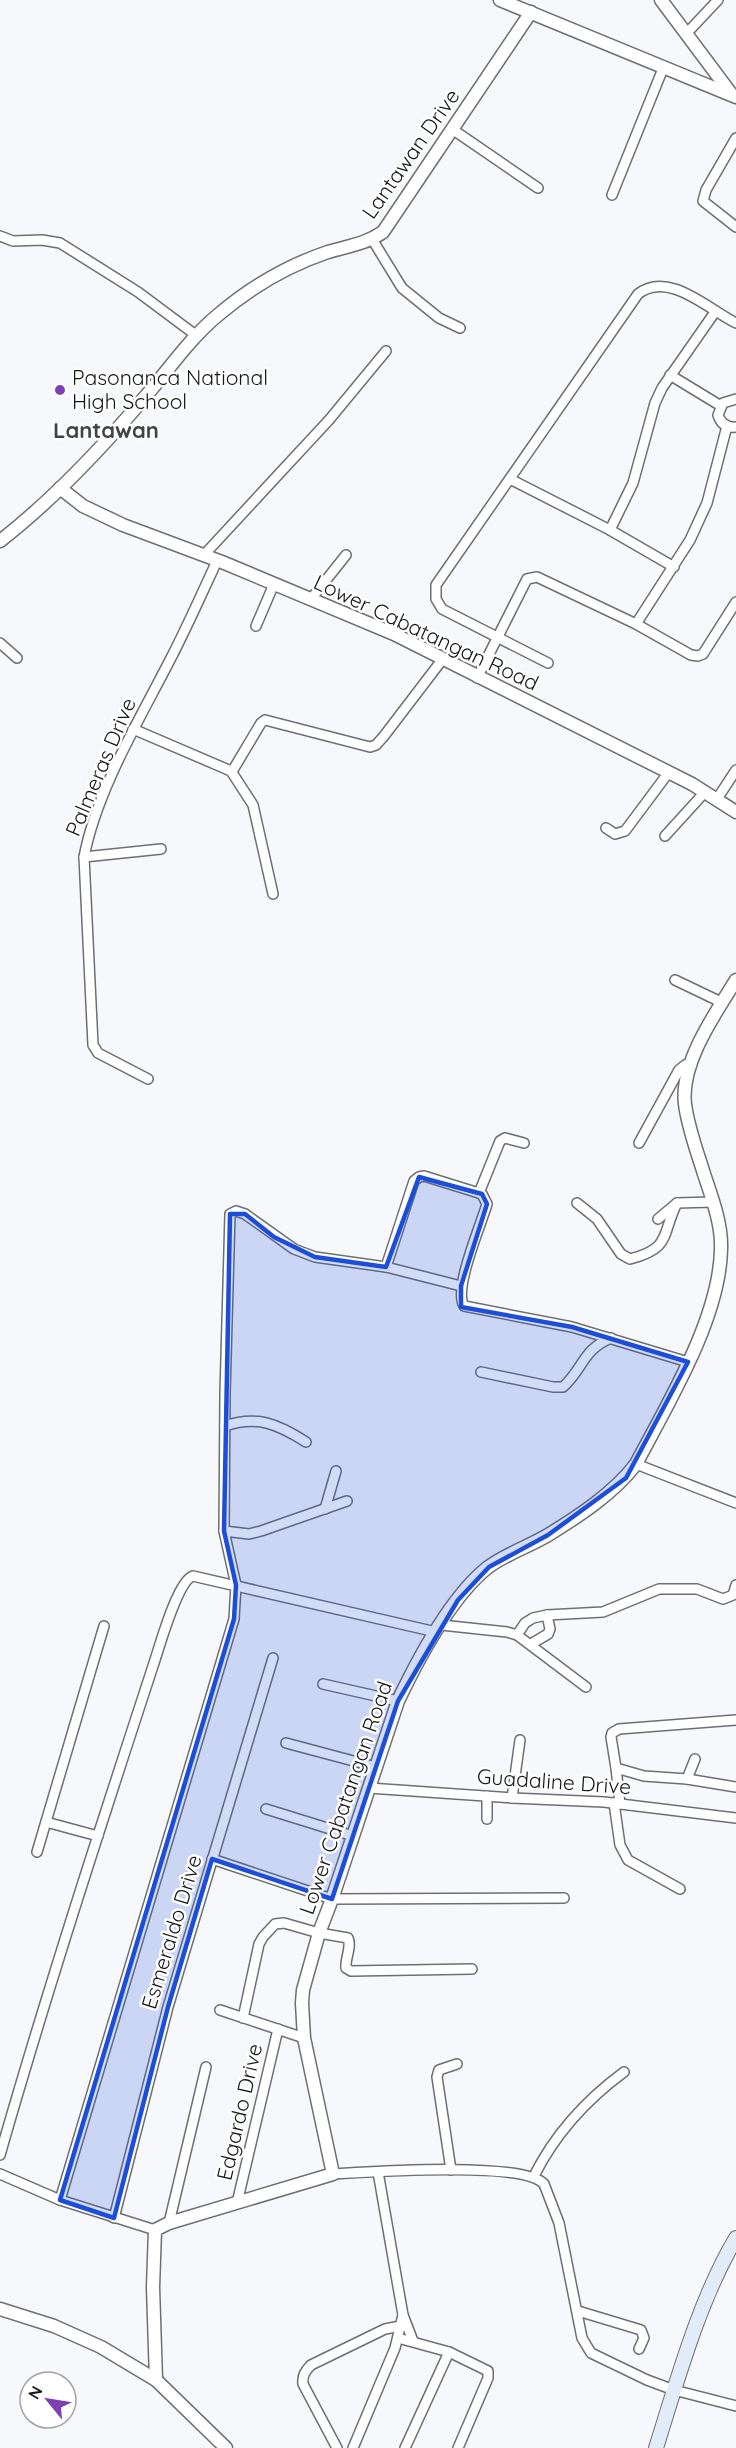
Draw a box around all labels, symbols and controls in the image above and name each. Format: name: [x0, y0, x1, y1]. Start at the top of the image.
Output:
street label: Lantawan Drive: [356, 83, 465, 223]
place label: Pasonanca National High School: [72, 364, 268, 414]
marker: Pasonanca National High School: [53, 383, 67, 397]
district label: Lantawan: [53, 416, 159, 444]
street label: Lower Cabatangan Road: [310, 569, 543, 696]
street label: Palmeras Drive: [59, 694, 141, 840]
street label: Lower Cabatangan Road: [293, 1678, 397, 1918]
street label: Guadaline Drive: [476, 1763, 632, 1799]
street label: Esmeraldo Drive: [135, 1852, 207, 2012]
street label: Edgardo Drive: [211, 2041, 267, 2183]
north arrow: [18, 2370, 78, 2430]
text: N: [23, 2382, 47, 2403]

